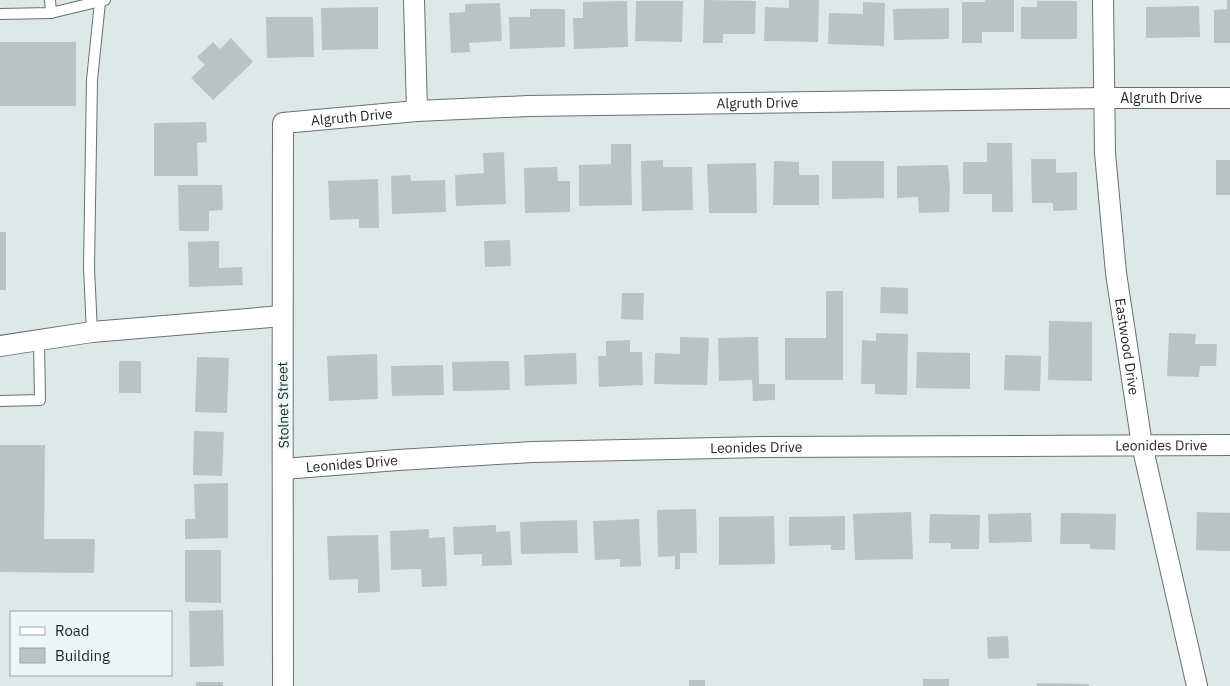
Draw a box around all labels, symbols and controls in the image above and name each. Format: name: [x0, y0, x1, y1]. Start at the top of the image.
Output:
street label: Algruth Drive: [1120, 89, 1203, 107]
street label: Algruth Drive: [716, 93, 799, 112]
street label: Algruth Drive: [310, 104, 394, 129]
street label: Eastwood Drive: [1111, 297, 1143, 397]
street label: Stolnet Street: [273, 361, 293, 449]
street label: Leonides Drive: [1115, 436, 1208, 454]
street label: Leonides Drive: [710, 438, 803, 457]
street label: Leonides Drive: [305, 451, 399, 476]
legend: [10, 611, 172, 676]
text: Road: [55, 621, 90, 640]
text: Building: [55, 646, 110, 665]

